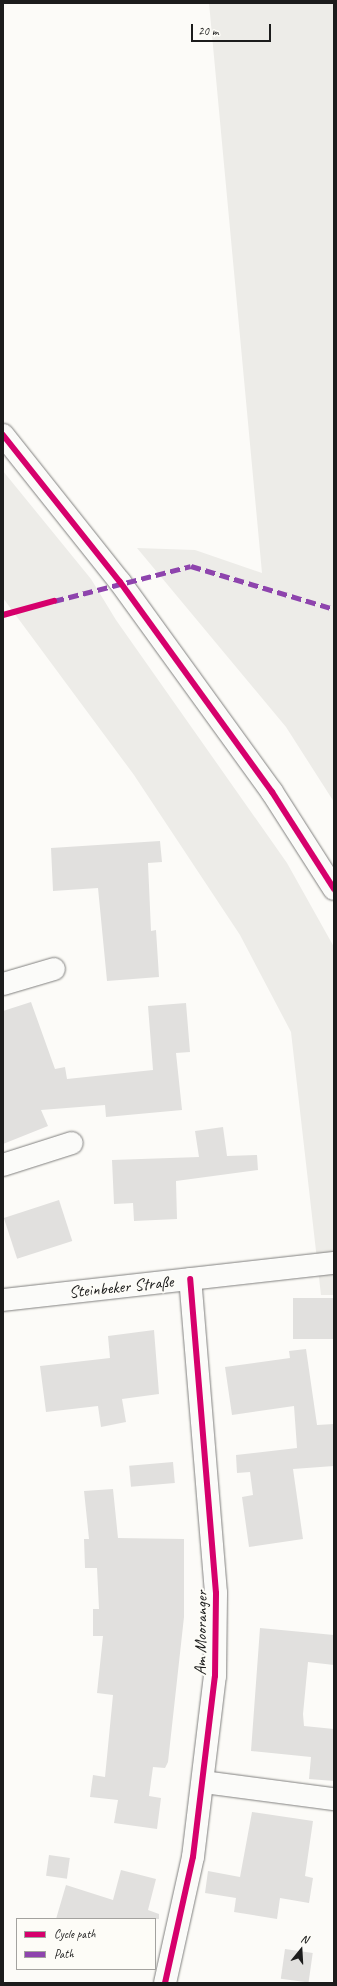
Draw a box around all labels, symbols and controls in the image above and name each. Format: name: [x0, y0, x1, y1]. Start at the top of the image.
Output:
scale bar: [193, 16, 273, 42]
text: 20 m: [198, 23, 218, 39]
street label: Steinbeker Straße: [67, 1271, 175, 1303]
street label: Am Mooranger: [190, 1590, 212, 1676]
legend: [16, 1918, 156, 1970]
text: Cycle path: [54, 1926, 96, 1942]
north arrow: [281, 1930, 321, 1970]
text: N: [299, 1931, 310, 1946]
text: Path: [54, 1946, 74, 1962]

